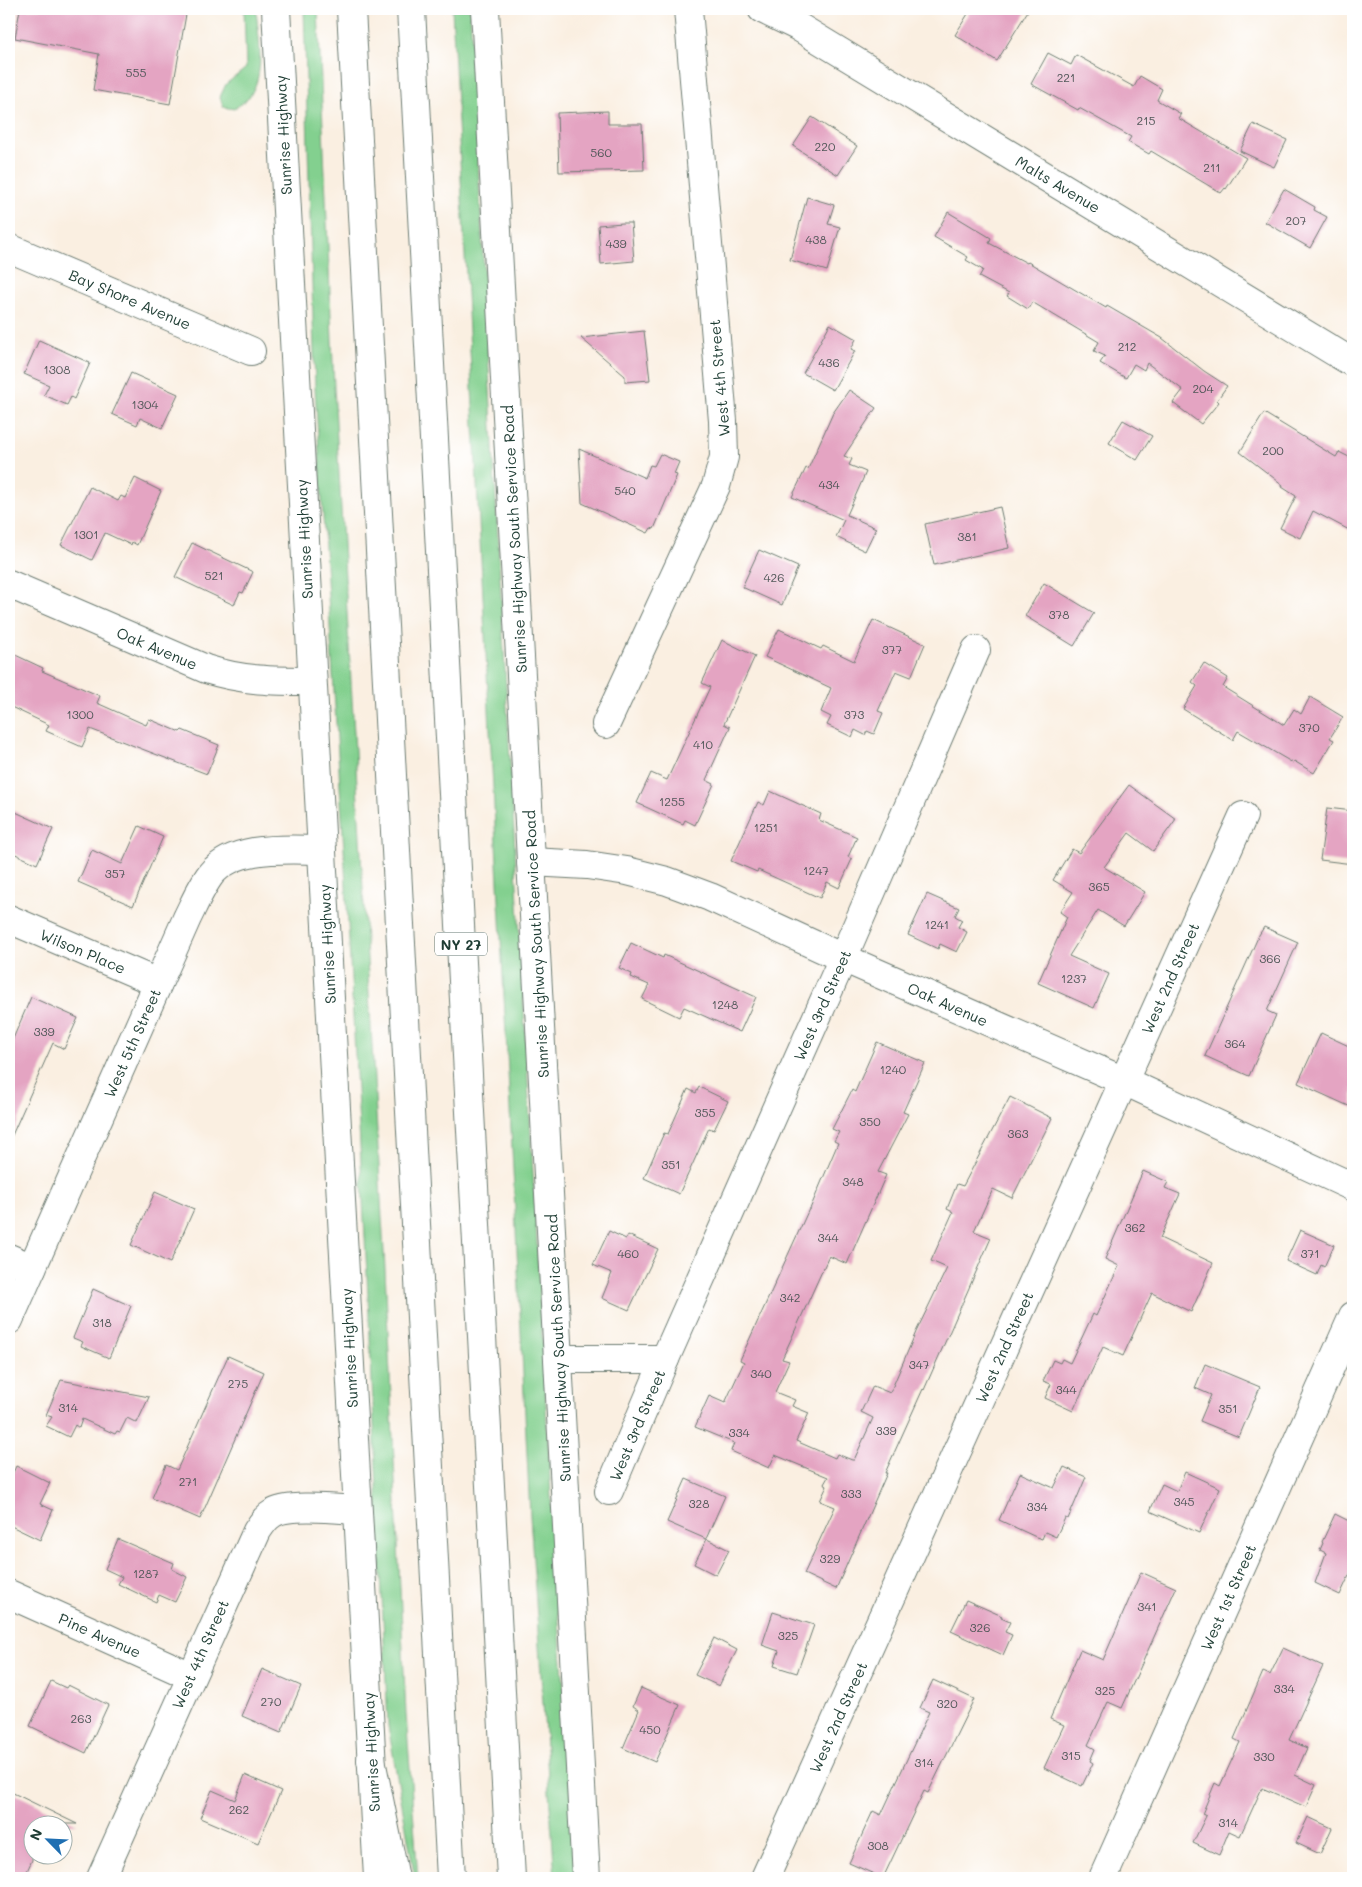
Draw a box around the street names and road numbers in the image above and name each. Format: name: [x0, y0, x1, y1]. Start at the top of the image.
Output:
street label: Sunrise Highway: [270, 75, 296, 195]
street label: Malts Avenue: [1012, 151, 1104, 217]
street label: Bay Shore Avenue: [66, 264, 194, 334]
street label: West 4th Street: [704, 319, 734, 437]
street label: Sunrise Highway South Service Road: [497, 405, 531, 673]
street label: Sunrise Highway: [291, 479, 317, 599]
street label: Oak Avenue: [114, 622, 200, 674]
street label: Sunrise Highway South Service Road: [519, 810, 553, 1078]
street label: Sunrise Highway: [314, 884, 340, 1004]
street label: West 2nd Street: [1136, 919, 1204, 1037]
street label: Wilson Place: [37, 924, 129, 978]
road number: NY 27: [435, 932, 487, 956]
street label: West 3rd Street: [789, 946, 855, 1064]
street label: Oak Avenue: [905, 977, 991, 1031]
street label: West 5th Street: [99, 985, 165, 1101]
street label: Sunrise Highway South Service Road: [541, 1214, 575, 1482]
street label: Sunrise Highway: [336, 1288, 362, 1408]
street label: West 2nd Street: [970, 1288, 1038, 1406]
street label: West 3rd Street: [604, 1366, 670, 1484]
street label: West 1st Street: [1196, 1541, 1260, 1653]
street label: West 4th Street: [167, 1596, 233, 1712]
street label: Pine Avenue: [56, 1608, 144, 1662]
street label: West 2nd Street: [804, 1658, 872, 1776]
street label: Sunrise Highway: [358, 1692, 384, 1812]

